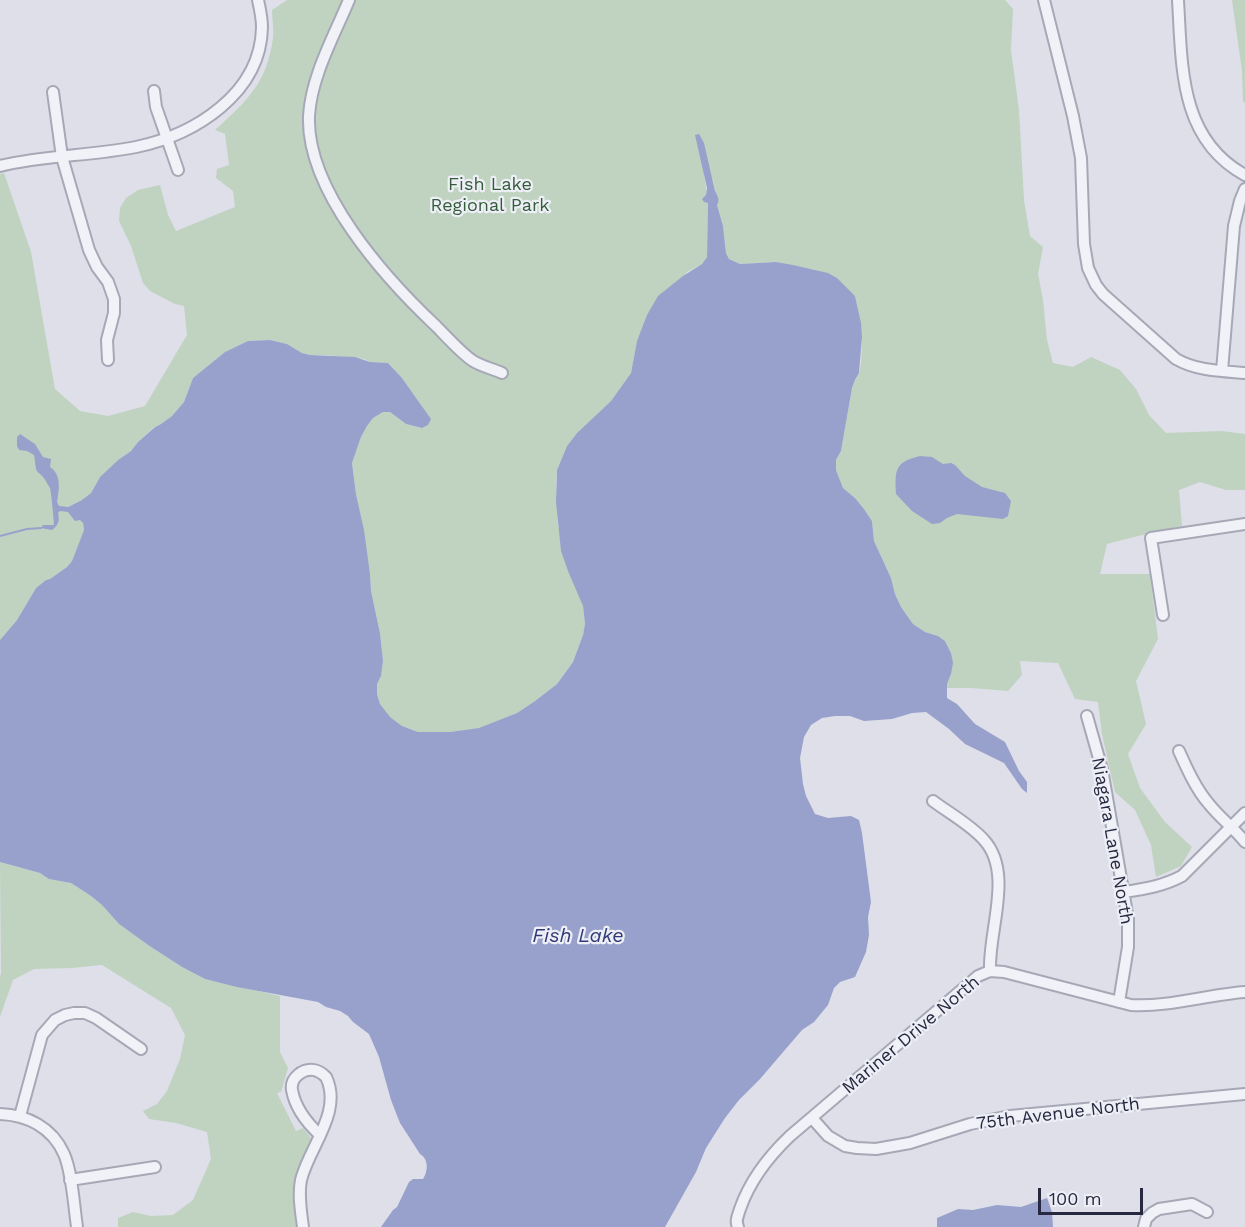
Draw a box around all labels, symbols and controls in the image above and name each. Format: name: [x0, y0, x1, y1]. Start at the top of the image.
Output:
park label: Fish Lake Regional Park: [431, 174, 549, 216]
street label: Niagara Lane North: [1087, 756, 1137, 926]
water label: Fish Lake: [532, 924, 624, 948]
street label: Mariner Drive North: [838, 971, 984, 1099]
street label: 75th Avenue North: [975, 1093, 1141, 1135]
scale bar: [1041, 1176, 1146, 1214]
text: 100 m: [1049, 1188, 1102, 1209]

